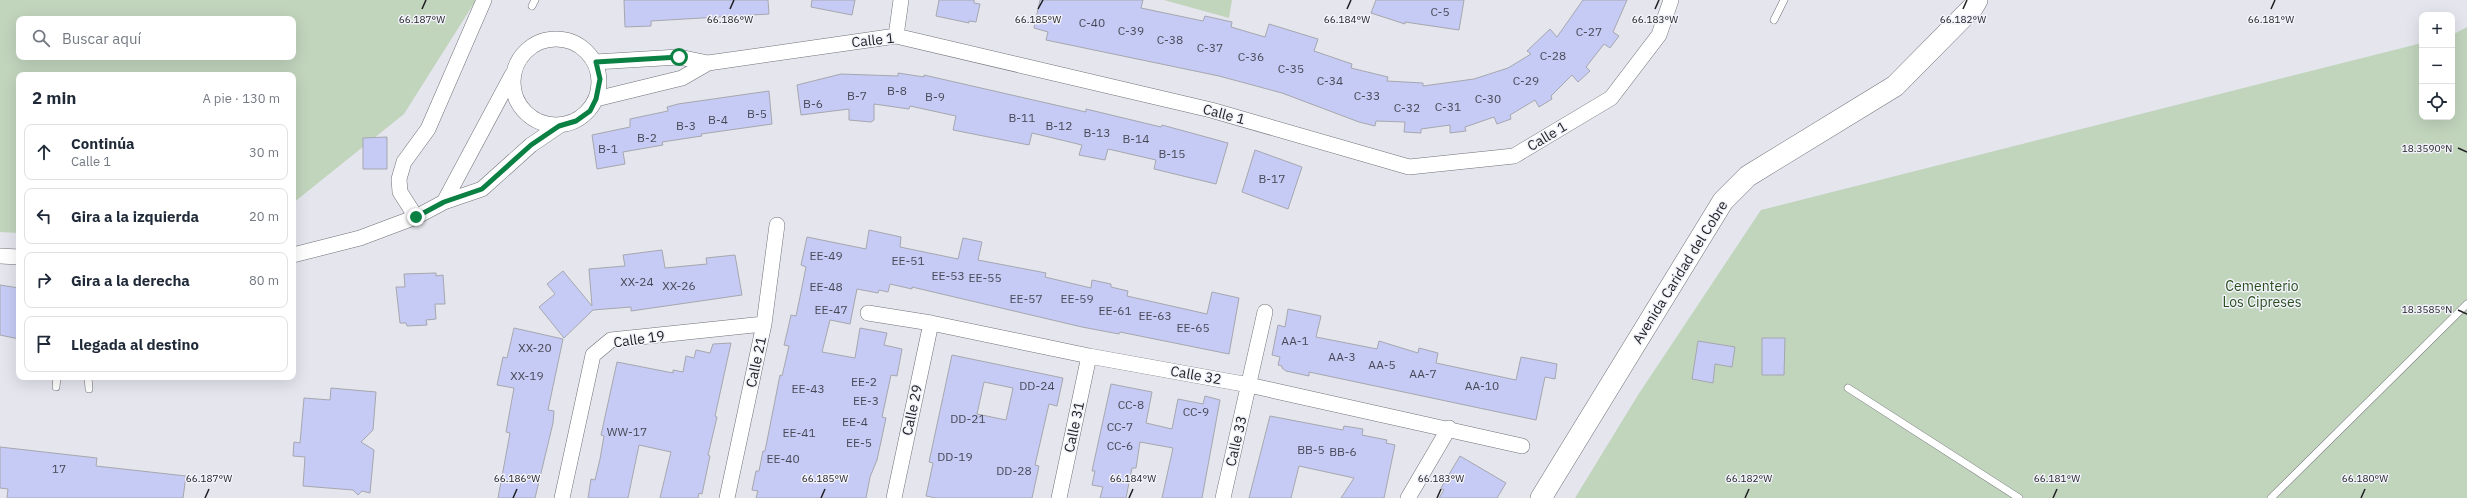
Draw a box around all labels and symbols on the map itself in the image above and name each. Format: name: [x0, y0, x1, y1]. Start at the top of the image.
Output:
house number: C-5: [1430, 4, 1450, 19]
text: 66.187°W: [399, 13, 445, 26]
text: 66.186°W: [707, 13, 753, 26]
text: 66.185°W: [1015, 13, 1061, 26]
text: 66.184°W: [1324, 13, 1370, 26]
text: 66.183°W: [1632, 13, 1678, 26]
text: 66.182°W: [1940, 13, 1986, 26]
text: 66.181°W: [2248, 13, 2294, 26]
house number: C-40: [1079, 15, 1105, 30]
house number: C-39: [1118, 23, 1144, 38]
house number: C-27: [1576, 24, 1602, 39]
street label: Calle 1: [851, 29, 895, 51]
house number: C-38: [1157, 32, 1183, 47]
house number: C-37: [1197, 40, 1223, 55]
route start: [670, 48, 688, 66]
house number: C-28: [1540, 48, 1566, 63]
house number: C-36: [1238, 49, 1264, 64]
house number: C-35: [1278, 61, 1304, 76]
house number: C-34: [1317, 73, 1343, 88]
house number: C-29: [1513, 73, 1539, 88]
house number: B-8: [887, 83, 907, 98]
house number: B-7: [847, 88, 867, 103]
house number: C-33: [1354, 88, 1380, 103]
house number: B-9: [925, 89, 945, 104]
house number: C-30: [1475, 91, 1501, 106]
house number: B-6: [803, 96, 823, 111]
house number: C-31: [1435, 99, 1461, 114]
street label: Calle 1: [1201, 100, 1247, 128]
house number: C-32: [1394, 100, 1420, 115]
house number: B-5: [747, 106, 767, 121]
house number: B-11: [1008, 110, 1036, 125]
house number: B-4: [708, 112, 728, 127]
street label: Calle 1: [1524, 117, 1570, 155]
house number: B-3: [676, 118, 696, 133]
house number: B-12: [1045, 118, 1073, 133]
house number: B-13: [1083, 125, 1111, 140]
house number: B-2: [637, 130, 657, 145]
house number: B-14: [1122, 131, 1150, 146]
house number: B-1: [598, 141, 618, 156]
text: 18.3590°N: [2402, 142, 2452, 155]
house number: B-15: [1158, 146, 1186, 161]
house number: B-17: [1258, 171, 1286, 186]
street label: Avenida Caridad del Cobre: [1628, 197, 1732, 347]
route end: [407, 208, 425, 226]
house number: EE-49: [809, 248, 843, 263]
house number: EE-51: [891, 253, 925, 268]
house number: EE-53: [931, 268, 965, 283]
house number: EE-55: [968, 270, 1002, 285]
house number: XX-24: [620, 274, 654, 289]
park label: Cementerio Los Cipreses: [2222, 277, 2302, 311]
house number: XX-26: [662, 278, 696, 293]
house number: EE-48: [809, 279, 843, 294]
house number: EE-57: [1009, 291, 1043, 306]
house number: EE-59: [1060, 291, 1094, 306]
house number: EE-47: [814, 302, 848, 317]
house number: EE-61: [1098, 303, 1132, 318]
text: 18.3585°N: [2402, 303, 2452, 316]
house number: EE-63: [1138, 308, 1172, 323]
house number: EE-65: [1176, 320, 1210, 335]
street label: Calle 19: [612, 327, 666, 351]
house number: AA-1: [1281, 333, 1309, 348]
street label: Calle 21: [742, 335, 770, 389]
house number: XX-20: [518, 340, 552, 355]
house number: AA-3: [1328, 349, 1356, 364]
house number: AA-5: [1368, 357, 1396, 372]
street label: Calle 32: [1169, 362, 1223, 388]
house number: AA-7: [1409, 366, 1437, 381]
house number: XX-19: [510, 368, 544, 383]
house number: EE-2: [851, 374, 877, 389]
house number: DD-24: [1019, 378, 1055, 393]
house number: AA-10: [1465, 378, 1499, 393]
house number: EE-43: [791, 381, 825, 396]
street label: Calle 29: [898, 383, 926, 437]
house number: EE-3: [853, 393, 879, 408]
house number: CC-8: [1118, 397, 1144, 412]
street label: Calle 31: [1060, 400, 1088, 454]
house number: CC-9: [1183, 404, 1209, 419]
house number: DD-21: [950, 411, 986, 426]
house number: EE-4: [842, 414, 868, 429]
street label: Calle 33: [1221, 414, 1251, 468]
house number: CC-7: [1107, 419, 1133, 434]
house number: WW-17: [607, 424, 647, 439]
house number: EE-41: [782, 425, 816, 440]
house number: EE-5: [846, 435, 872, 450]
house number: CC-6: [1107, 438, 1133, 453]
house number: BB-5: [1297, 442, 1325, 457]
house number: BB-6: [1329, 444, 1357, 459]
house number: DD-19: [937, 449, 973, 464]
house number: EE-40: [766, 451, 800, 466]
house number: 17: [52, 461, 66, 476]
house number: DD-28: [996, 463, 1032, 478]
text: 66.187°W: [186, 472, 232, 485]
text: 66.186°W: [494, 472, 540, 485]
text: 66.185°W: [802, 472, 848, 485]
text: 66.184°W: [1110, 472, 1156, 485]
text: 66.183°W: [1418, 472, 1464, 485]
text: 66.182°W: [1726, 472, 1772, 485]
text: 66.181°W: [2034, 472, 2080, 485]
text: 66.180°W: [2342, 472, 2388, 485]

